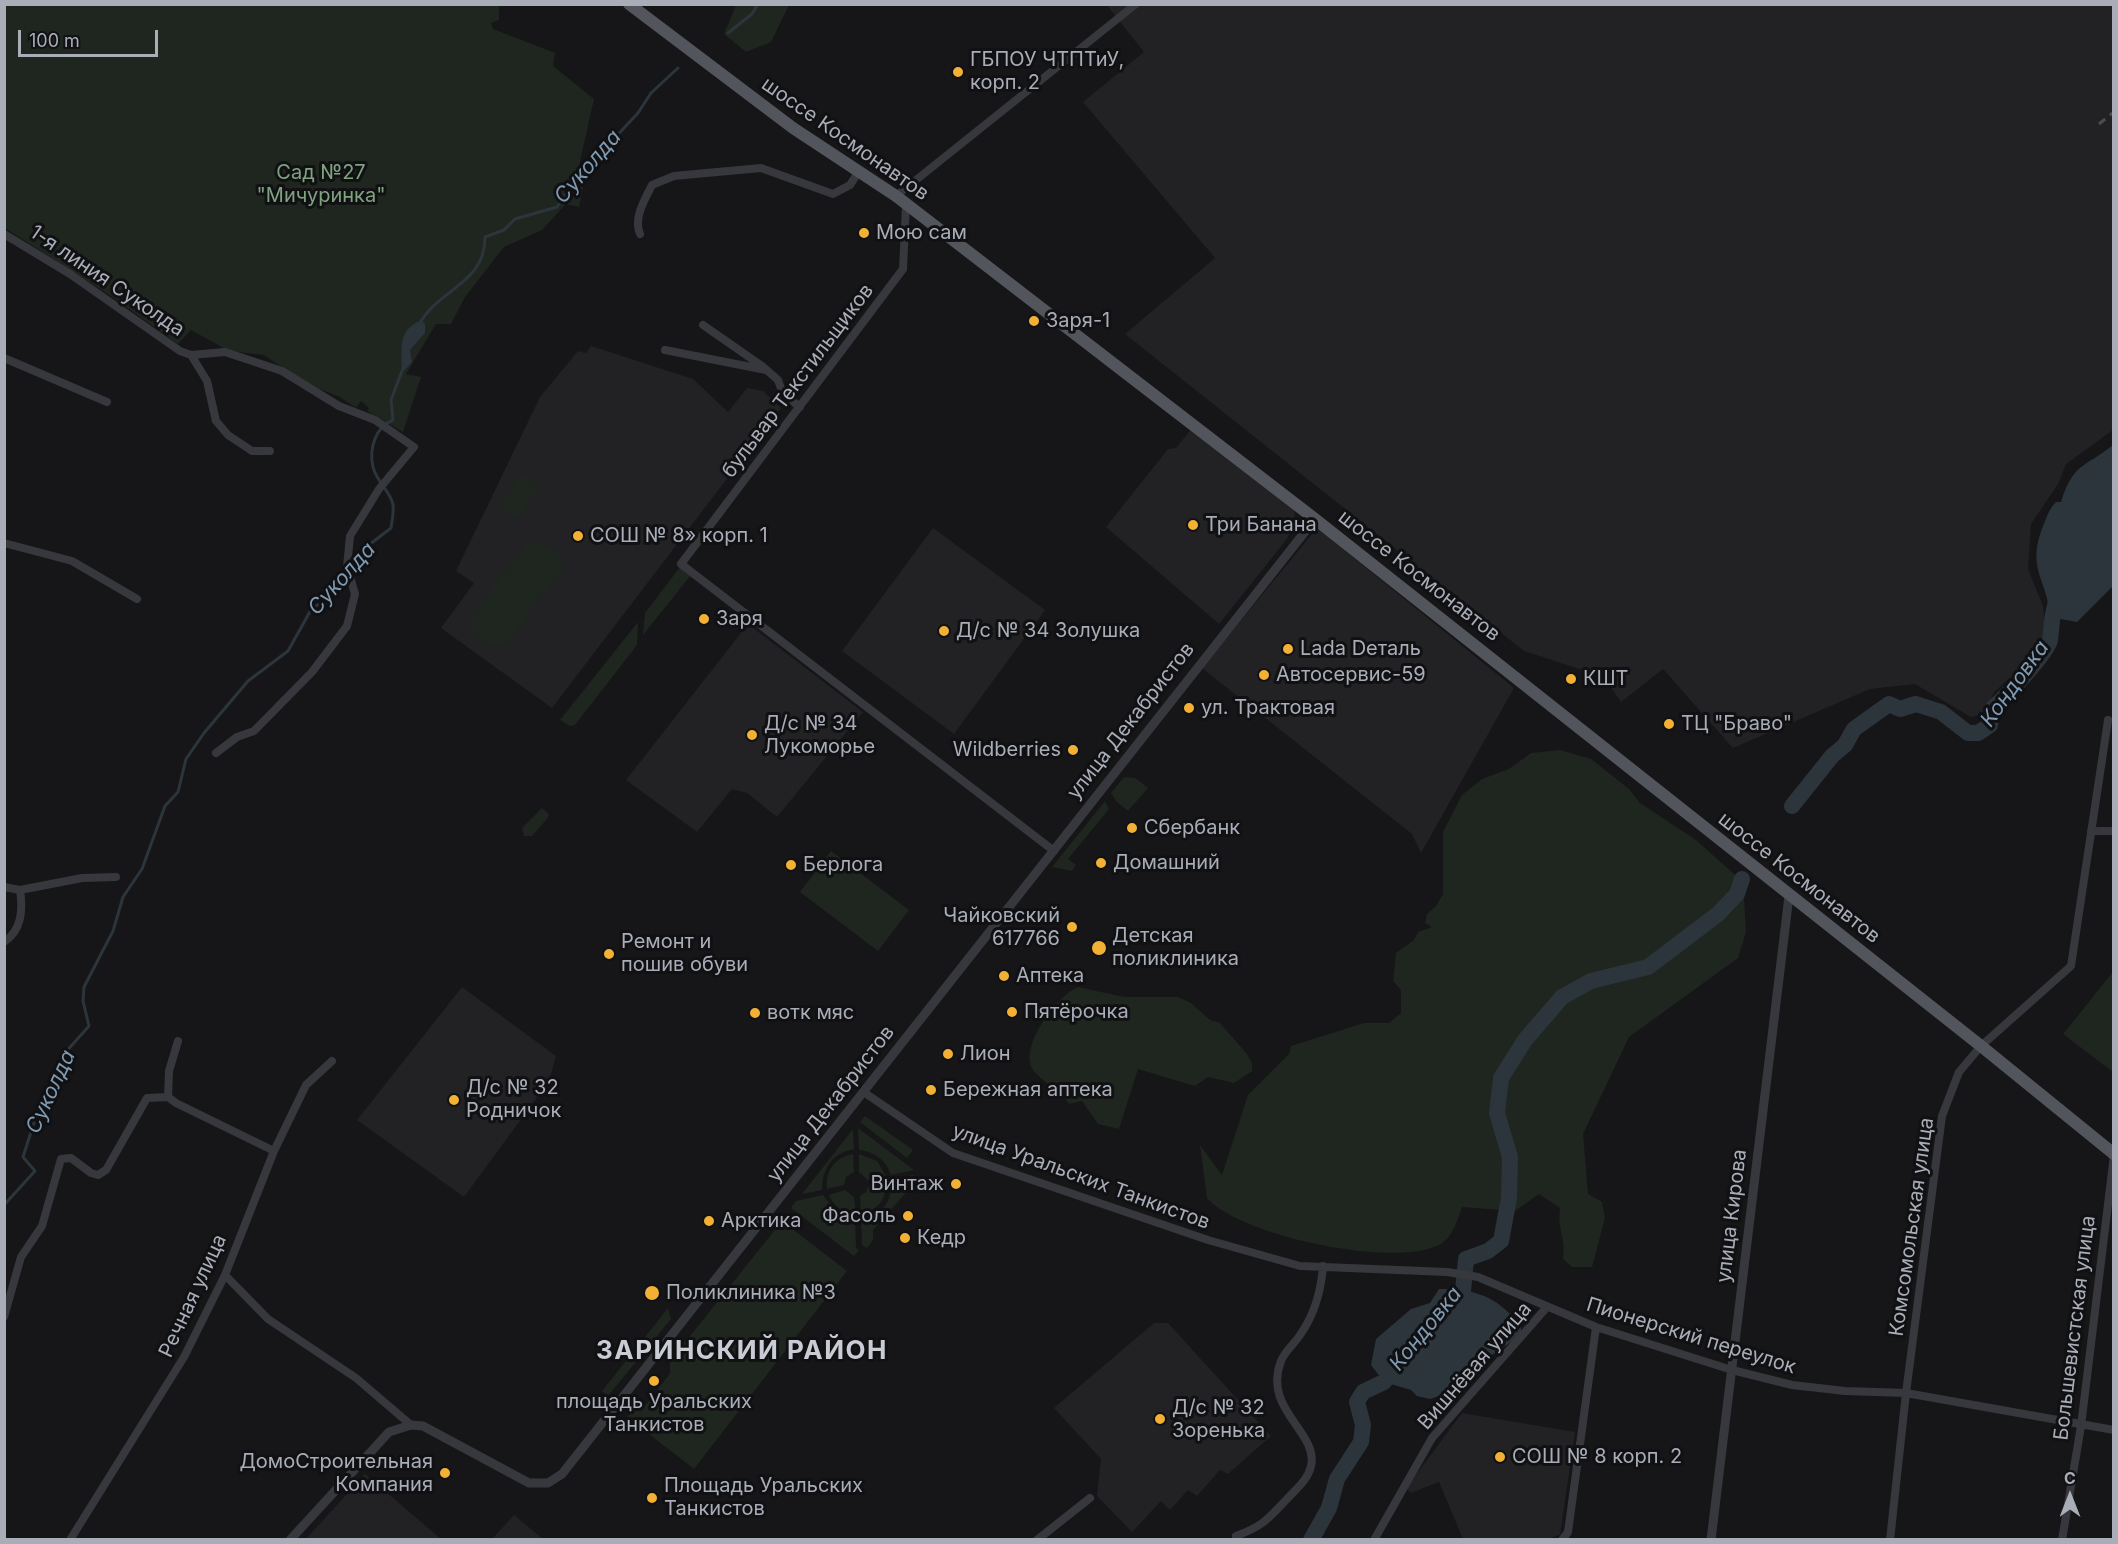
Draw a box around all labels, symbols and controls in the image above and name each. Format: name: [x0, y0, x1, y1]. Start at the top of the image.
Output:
scale bar: [21, 18, 160, 56]
text: 100 m: [29, 30, 80, 51]
place label: ГБПОУ ЧТПТиУ, корп. 2: [970, 48, 1124, 95]
marker: ГБПОУ ЧТПТиУ, корп. 2: [951, 65, 965, 79]
street label: шоссе Космонавтов: [757, 72, 933, 206]
water label: Суколда: [549, 125, 627, 209]
park label: Сад №27 "Мичуринка": [257, 161, 385, 208]
street label: 1-я линия Суколда: [25, 220, 189, 342]
place label: Мою сам: [876, 221, 967, 245]
marker: Мою сам: [857, 226, 871, 240]
street label: бульвар Текстильщиков: [717, 279, 879, 483]
place label: Заря-1: [1046, 309, 1110, 333]
marker: Заря-1: [1027, 314, 1041, 328]
street label: шоссе Космонавтов: [1333, 505, 1505, 647]
place label: Три Банана: [1205, 513, 1317, 537]
marker: Три Банана: [1186, 518, 1200, 532]
place label: СОШ № 8» корп. 1: [590, 524, 768, 548]
marker: СОШ № 8» корп. 1: [571, 529, 585, 543]
water label: Суколда: [303, 538, 381, 620]
place label: Заря: [716, 607, 763, 631]
marker: Заря: [697, 612, 711, 626]
place label: Д/с № 34 Золушка: [956, 619, 1140, 643]
marker: Д/с № 34 Золушка: [937, 624, 951, 638]
water label: Кондовка: [1975, 636, 2055, 732]
place label: Lada Dеталь: [1300, 637, 1421, 661]
street label: улица Декабристов: [1062, 638, 1200, 804]
marker: Lada Dеталь: [1281, 642, 1295, 656]
place label: Автосервис-59: [1276, 663, 1426, 687]
place label: КШТ: [1583, 667, 1628, 691]
marker: Автосервис-59: [1257, 668, 1271, 682]
marker: КШТ: [1564, 672, 1578, 686]
place label: ул. Трактовая: [1201, 696, 1335, 720]
marker: ул. Трактовая: [1182, 701, 1196, 715]
place label: Д/с № 34 Лукоморье: [764, 712, 875, 759]
place label: ТЦ "Браво": [1681, 712, 1792, 736]
marker: ТЦ "Браво": [1662, 717, 1676, 731]
marker: Д/с № 34 Лукоморье: [745, 728, 759, 742]
place label: Wildberries: [953, 738, 1061, 762]
marker: Wildberries: [1066, 743, 1080, 757]
street label: шоссе Космонавтов: [1713, 807, 1885, 949]
place label: Сбербанк: [1144, 816, 1240, 840]
marker: Сбербанк: [1125, 821, 1139, 835]
place label: Домашний: [1113, 851, 1220, 875]
place label: Берлога: [803, 853, 883, 877]
marker: Домашний: [1094, 856, 1108, 870]
marker: Берлога: [784, 858, 798, 872]
place label: Чайковский 617766: [943, 904, 1060, 951]
marker: Чайковский 617766: [1065, 920, 1079, 934]
place label: Детская поликлиника: [1112, 924, 1239, 971]
place label: Ремонт и пошив обуви: [621, 930, 748, 977]
marker: Детская поликлиника: [1090, 939, 1108, 957]
marker: Ремонт и пошив обуви: [602, 947, 616, 961]
place label: Аптека: [1016, 964, 1084, 988]
marker: Аптека: [997, 969, 1011, 983]
place label: Пятёрочка: [1024, 1000, 1129, 1024]
place label: вотк мяс: [767, 1001, 854, 1025]
marker: Пятёрочка: [1005, 1005, 1019, 1019]
marker: вотк мяс: [748, 1006, 762, 1020]
street label: улица Декабристов: [762, 1021, 900, 1187]
place label: Лион: [960, 1042, 1011, 1066]
water label: Суколда: [21, 1046, 81, 1138]
marker: Лион: [941, 1047, 955, 1061]
place label: Д/с № 32 Родничок: [466, 1076, 561, 1123]
place label: Бережная аптека: [943, 1078, 1113, 1102]
marker: Бережная аптека: [924, 1083, 938, 1097]
marker: Д/с № 32 Родничок: [447, 1093, 461, 1107]
street label: Комсомольская улица: [1885, 1116, 1939, 1338]
street label: улица Уральских Танкистов: [949, 1119, 1213, 1235]
street label: улица Кирова: [1712, 1148, 1752, 1284]
place label: Винтаж: [871, 1172, 944, 1196]
marker: Винтаж: [949, 1177, 963, 1191]
place label: Фасоль: [822, 1204, 896, 1228]
place label: Арктика: [721, 1209, 801, 1233]
marker: Фасоль: [901, 1209, 915, 1223]
marker: Арктика: [702, 1214, 716, 1228]
street label: Большевистская улица: [2049, 1214, 2101, 1442]
place label: Кедр: [917, 1226, 966, 1250]
street label: Речная улица: [154, 1231, 232, 1361]
marker: Кедр: [898, 1231, 912, 1245]
place label: Поликлиника №3: [666, 1281, 836, 1305]
water label: Кондовка: [1385, 1282, 1467, 1376]
marker: Поликлиника №3: [643, 1284, 661, 1302]
street label: Пионерский переулок: [1583, 1293, 1799, 1379]
street label: Вишнёвая улица: [1413, 1297, 1537, 1435]
district label: ЗАРИНСКИЙ РАЙОН: [596, 1335, 888, 1367]
marker: площадь Уральских Танкистов: [647, 1374, 661, 1388]
place label: площадь Уральских Танкистов: [556, 1390, 752, 1437]
place label: Д/с № 32 Зоренька: [1172, 1396, 1265, 1443]
marker: Д/с № 32 Зоренька: [1153, 1412, 1167, 1426]
place label: СОШ № 8 корп. 2: [1512, 1445, 1682, 1469]
place label: ДомоСтроительная Компания: [239, 1450, 433, 1497]
marker: СОШ № 8 корп. 2: [1493, 1450, 1507, 1464]
marker: ДомоСтроительная Компания: [438, 1466, 452, 1480]
north arrow: [2040, 1466, 2100, 1526]
text: С: [2064, 1468, 2076, 1488]
place label: Площадь Уральских Танкистов: [664, 1474, 863, 1521]
marker: Площадь Уральских Танкистов: [645, 1491, 659, 1505]

